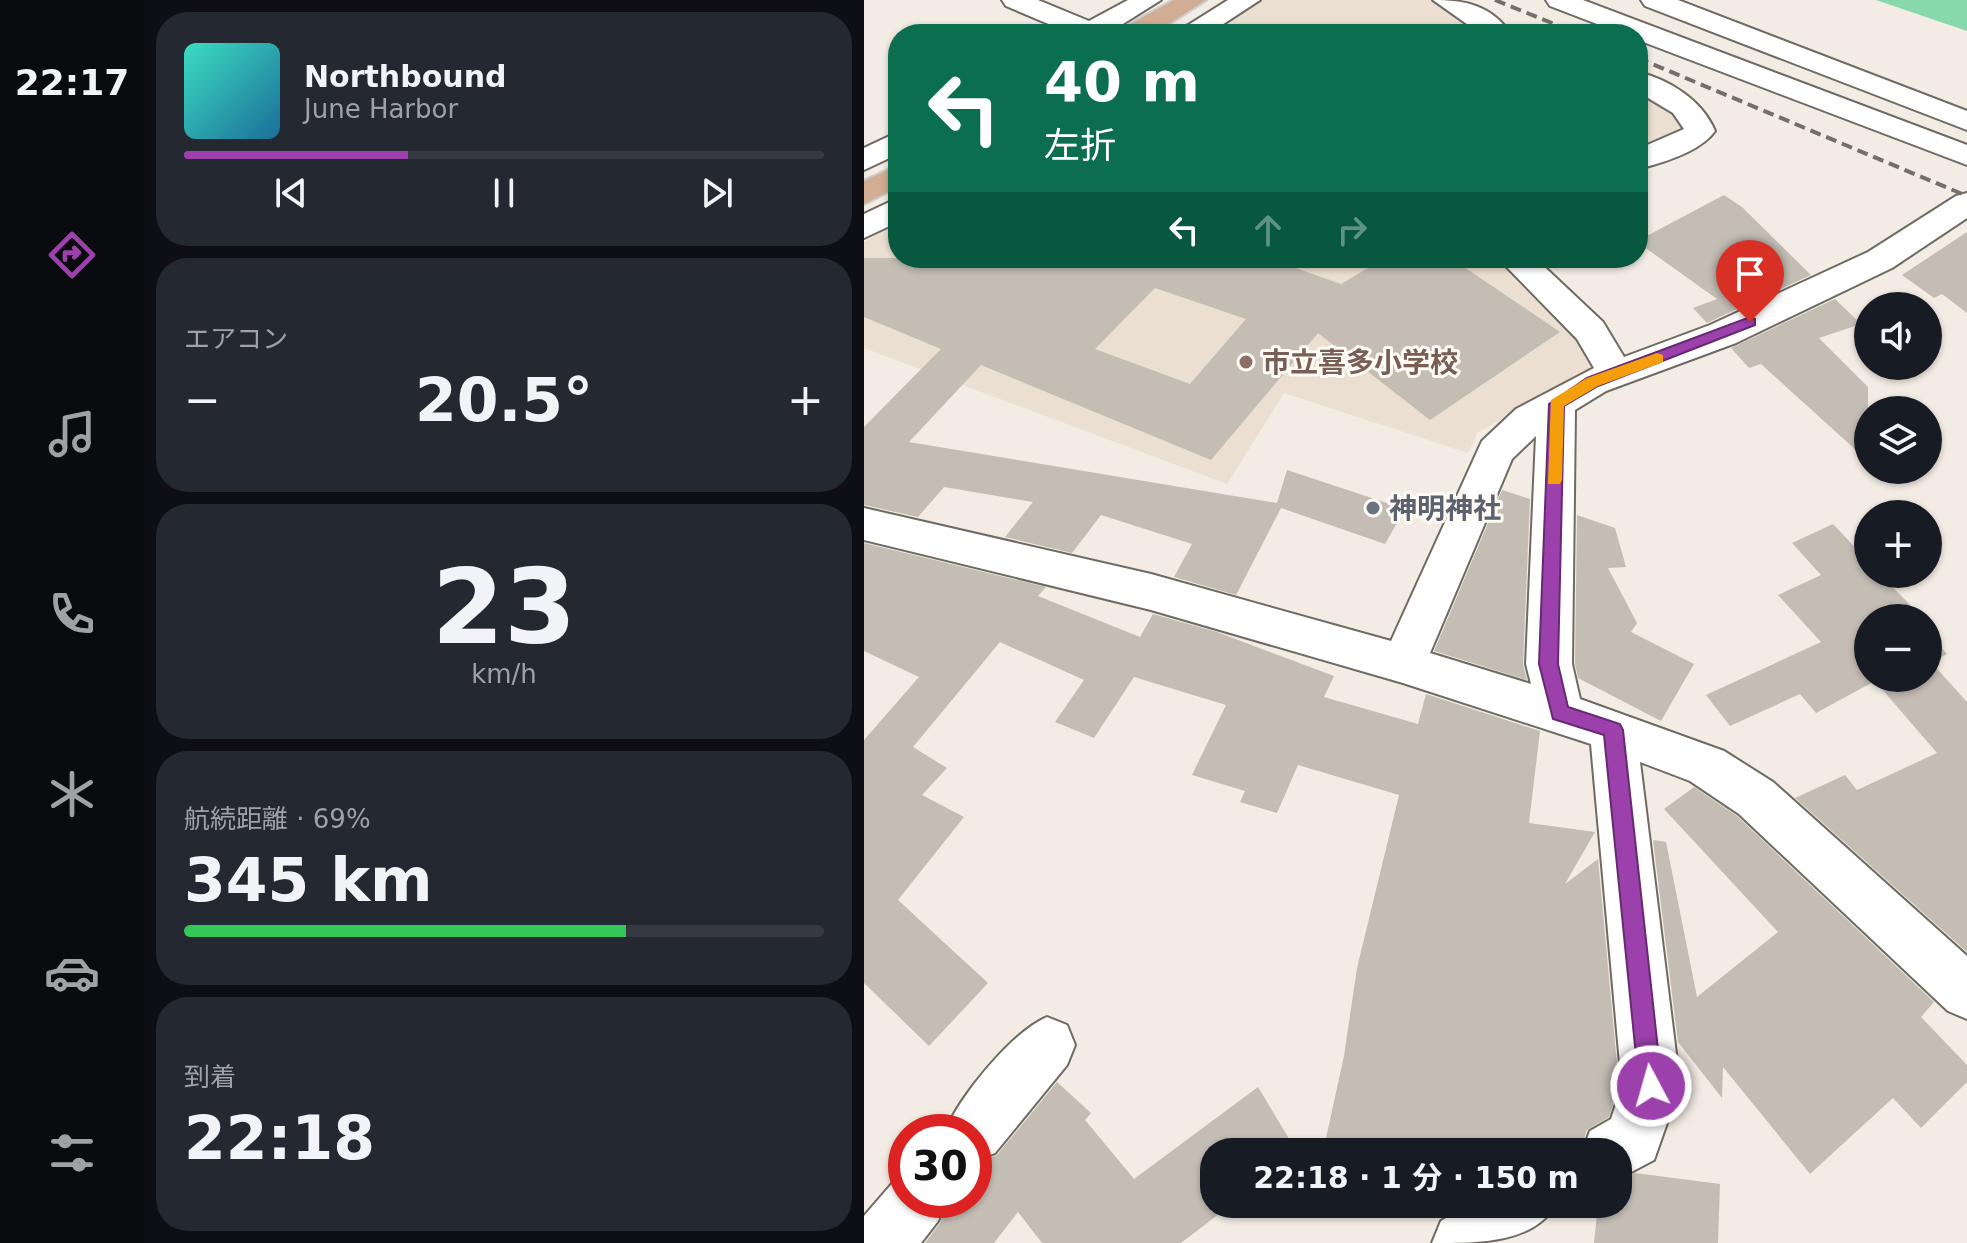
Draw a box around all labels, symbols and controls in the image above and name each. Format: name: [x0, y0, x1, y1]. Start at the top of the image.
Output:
text: 40 m: [1044, 49, 1200, 114]
icon: left: [912, 56, 1016, 160]
text: Northbound: [304, 59, 507, 94]
text: 22:17: [15, 62, 129, 103]
text: June Harbor: [304, 94, 458, 124]
text: 左折: [1044, 125, 1116, 166]
icon: previous: [269, 171, 313, 215]
icon: pause: [482, 171, 526, 215]
icon: next: [695, 171, 739, 215]
icon: left: [1162, 208, 1206, 252]
icon: ahead: [1246, 208, 1290, 252]
icon: right: [1330, 208, 1374, 252]
icon: directions: [44, 227, 100, 283]
pin: [1716, 240, 1784, 322]
icon: arrive: [1728, 252, 1772, 296]
map controls: [1854, 292, 1942, 692]
button: sound: [1854, 292, 1942, 380]
text: エアコン: [184, 324, 288, 354]
place label: 市立喜多小学校: [1262, 346, 1458, 379]
marker: 市立喜多小学校: [1237, 353, 1255, 371]
text: 20.5°: [415, 365, 593, 435]
text: −: [184, 374, 221, 425]
text: +: [787, 374, 824, 425]
button: layers: [1854, 396, 1942, 484]
icon: music: [44, 406, 100, 462]
place label: 神明神社: [1389, 492, 1501, 525]
marker: 神明神社: [1364, 499, 1382, 517]
button: +: [1854, 500, 1942, 588]
text: 23: [432, 546, 576, 668]
icon: phone: [44, 586, 100, 642]
button: −: [1854, 604, 1942, 692]
text: km/h: [471, 659, 537, 689]
icon: climate: [44, 766, 100, 822]
text: 航続距離 · 69%: [184, 804, 371, 834]
text: 345 km: [184, 845, 433, 915]
icon: car: [44, 945, 100, 1001]
position arrow: [1609, 1044, 1693, 1128]
text: 到着: [184, 1062, 236, 1092]
text: 22:18: [184, 1103, 375, 1173]
speed limit sign: 30: [888, 1114, 992, 1218]
icon: filters: [44, 1125, 100, 1181]
text: 22:18 · 1 分 · 150 m: [1253, 1160, 1579, 1195]

